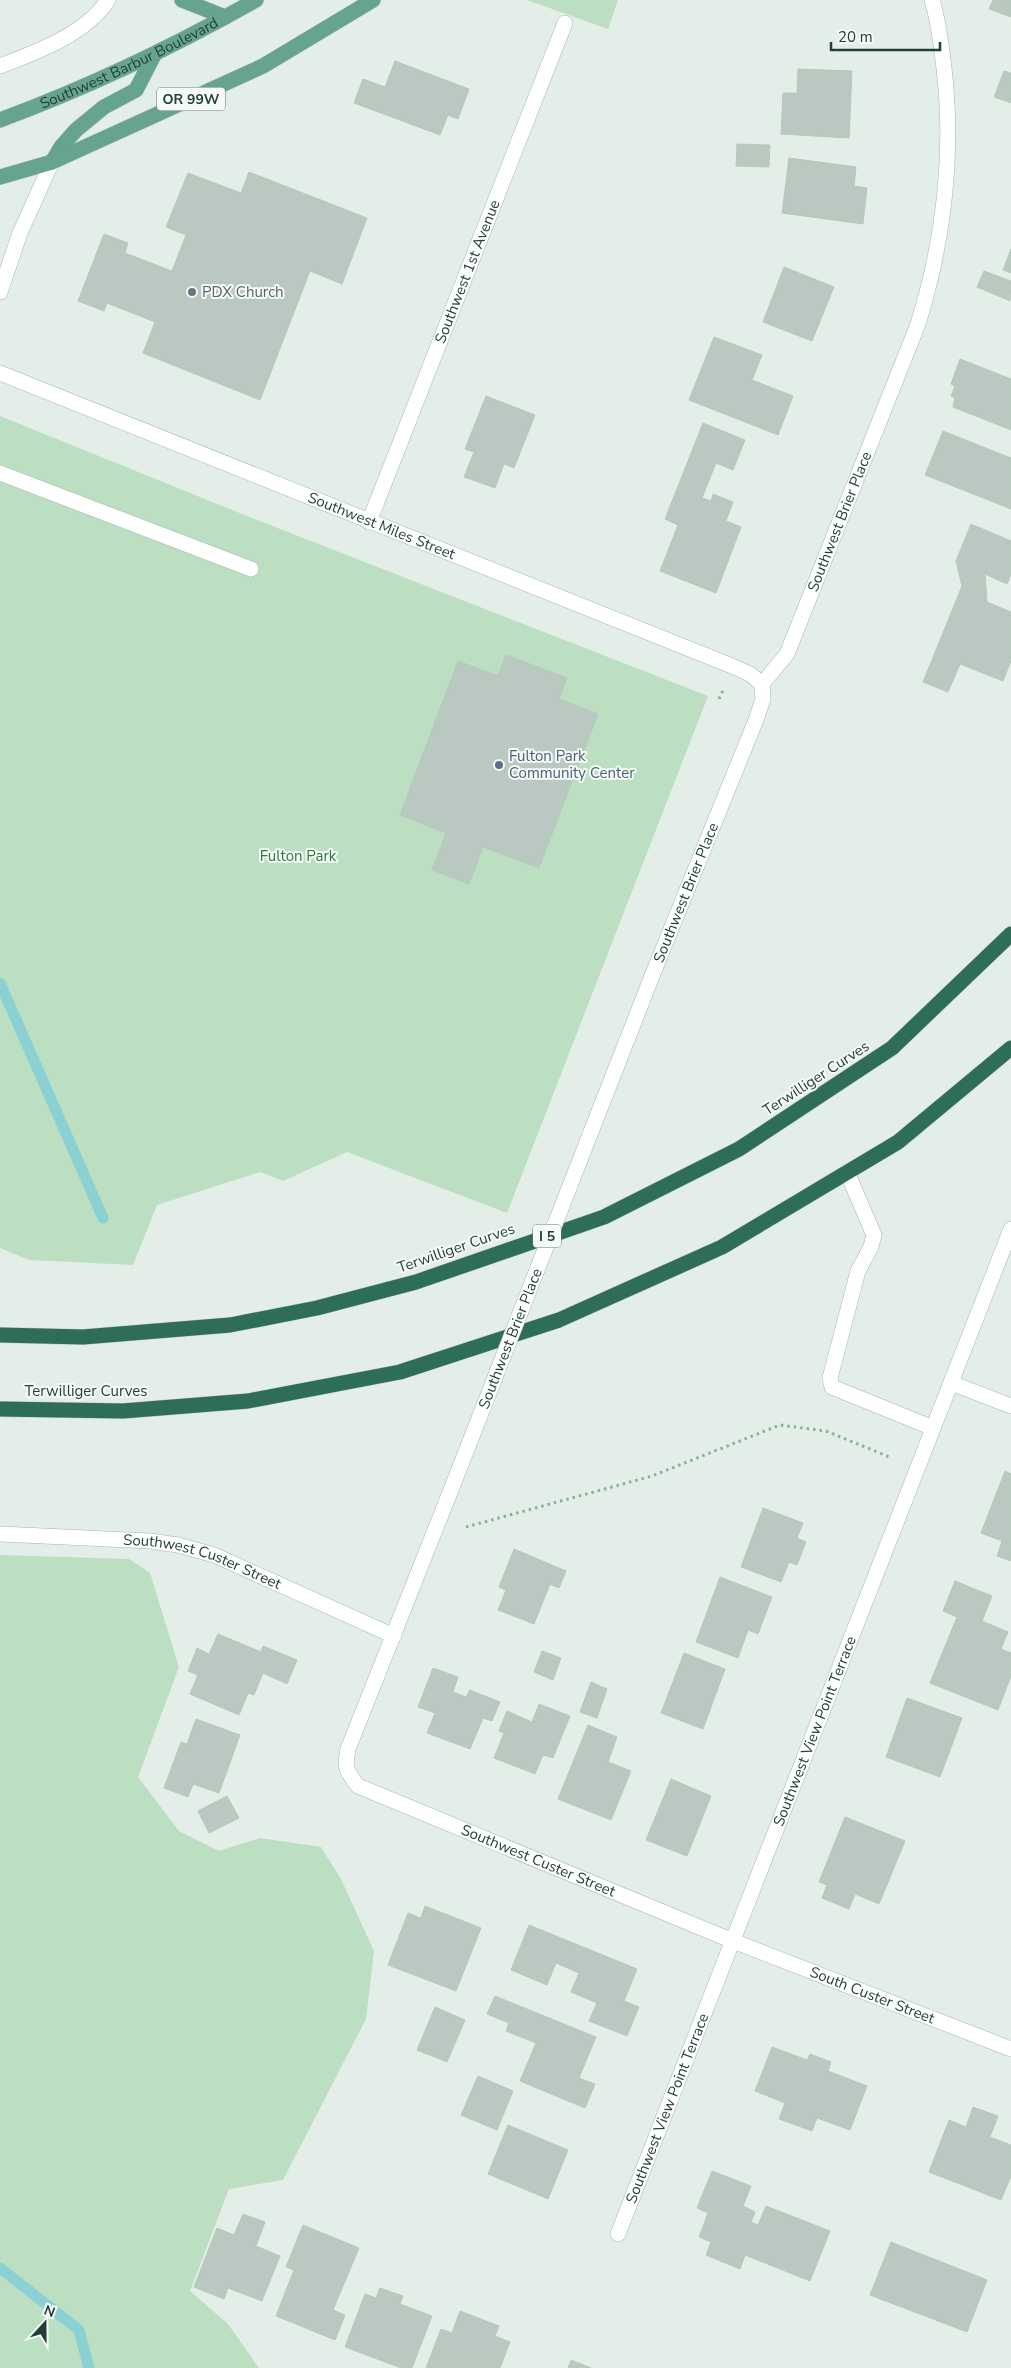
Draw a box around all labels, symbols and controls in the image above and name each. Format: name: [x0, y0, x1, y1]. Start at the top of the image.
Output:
street label: Southwest Barbur Boulevard: [37, 13, 222, 114]
scale bar: [831, 20, 940, 52]
text: 20 m: [838, 27, 873, 47]
road number: OR 99W: [157, 88, 225, 110]
street label: Southwest 1st Avenue: [430, 197, 505, 346]
place label: PDX Church: [202, 282, 284, 302]
marker: PDX Church: [186, 286, 198, 298]
street label: Southwest Brier Place: [803, 448, 876, 595]
street label: Southwest Miles Street: [305, 487, 459, 565]
place label: Fulton Park Community Center: [509, 746, 635, 783]
marker: Fulton Park Community Center: [493, 759, 505, 771]
street label: Southwest Brier Place: [648, 820, 723, 966]
park label: Fulton Park: [260, 846, 337, 866]
street label: Terwilliger Curves: [759, 1036, 873, 1120]
street label: Terwilliger Curves: [395, 1219, 517, 1277]
road number: I 5: [533, 1224, 561, 1248]
street label: Southwest Brier Place: [474, 1265, 547, 1412]
street label: Terwilliger Curves: [24, 1381, 148, 1401]
street label: Southwest Custer Street: [123, 1530, 285, 1594]
street label: Southwest View Point Terrace: [768, 1633, 861, 1829]
street label: Southwest Custer Street: [458, 1820, 619, 1902]
street label: South Custer Street: [807, 1962, 938, 2029]
street label: Southwest View Point Terrace: [621, 2010, 713, 2206]
north arrow: [20, 2298, 70, 2348]
text: N: [41, 2301, 58, 2322]

